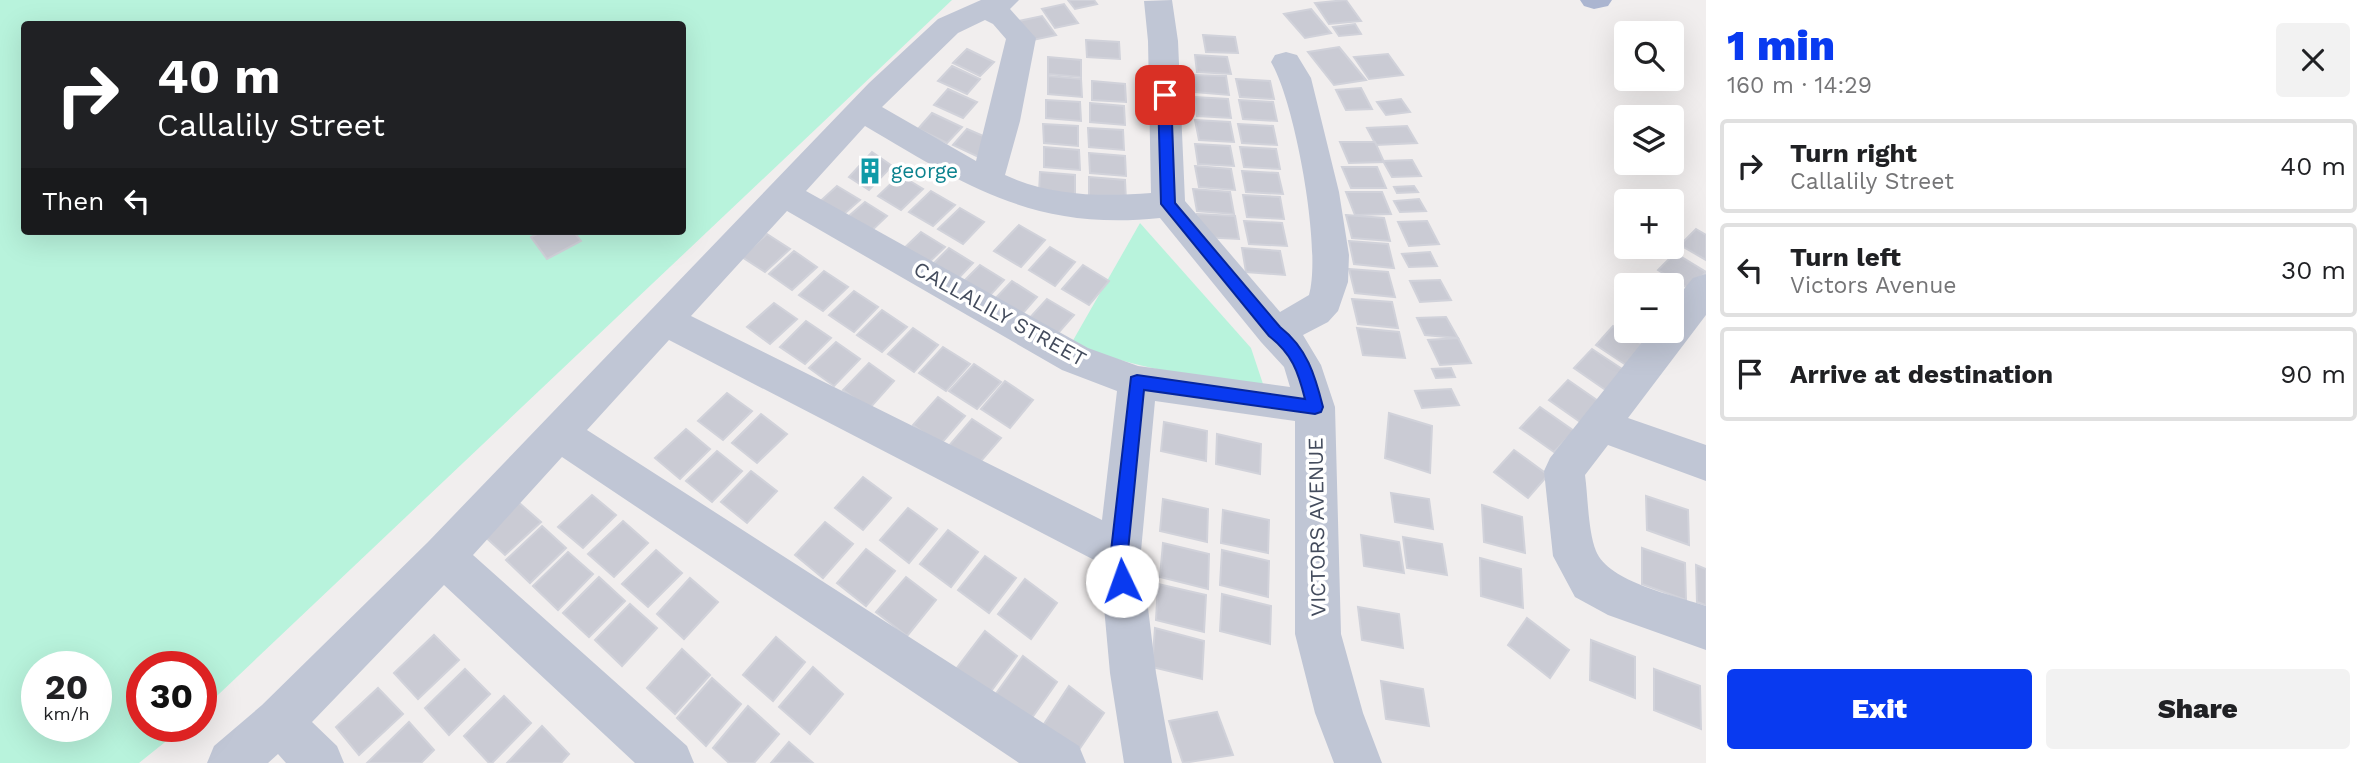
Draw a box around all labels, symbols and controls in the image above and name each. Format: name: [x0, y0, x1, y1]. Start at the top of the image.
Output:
map controls: [1614, 21, 1684, 343]
button: search: [1614, 21, 1684, 91]
text: 1 min: [1727, 21, 1835, 70]
button: close: [2276, 23, 2350, 97]
text: 40 m: [157, 47, 280, 105]
icon: right: [42, 49, 133, 140]
pin: [1135, 65, 1195, 125]
text: 160 m · 14:29: [1727, 72, 1872, 99]
icon: arrive: [1146, 76, 1184, 114]
button: layers: [1614, 105, 1684, 175]
text: Callalily Street: [157, 106, 385, 144]
text: Turn right: [1790, 138, 1917, 168]
icon: right: [1731, 147, 1769, 185]
text: 40 m: [2280, 151, 2346, 181]
building icon: george: [855, 156, 885, 186]
place label: george: [891, 158, 958, 183]
text: Callalily Street: [1790, 168, 1954, 195]
icon: left: [118, 182, 156, 220]
text: Then: [42, 186, 104, 216]
button: +: [1614, 189, 1684, 259]
text: Turn left: [1790, 242, 1901, 272]
icon: left: [1731, 251, 1769, 289]
text: 30 m: [2281, 255, 2346, 285]
street label: CALLALILY STREET: [910, 256, 1091, 372]
text: Victors Avenue: [1790, 272, 1957, 299]
button: −: [1614, 273, 1684, 343]
icon: arrive: [1731, 355, 1769, 393]
text: Arrive at destination: [1790, 359, 2053, 389]
text: 90 m: [2280, 359, 2346, 389]
street label: VICTORS AVENUE: [1302, 437, 1331, 617]
position arrow: [1085, 544, 1159, 618]
speed limit sign: 30: [126, 651, 217, 742]
text: 20: [45, 666, 88, 708]
button: Exit: [1727, 669, 2032, 749]
button: Share: [2046, 669, 2350, 749]
text: km/h: [43, 703, 90, 724]

